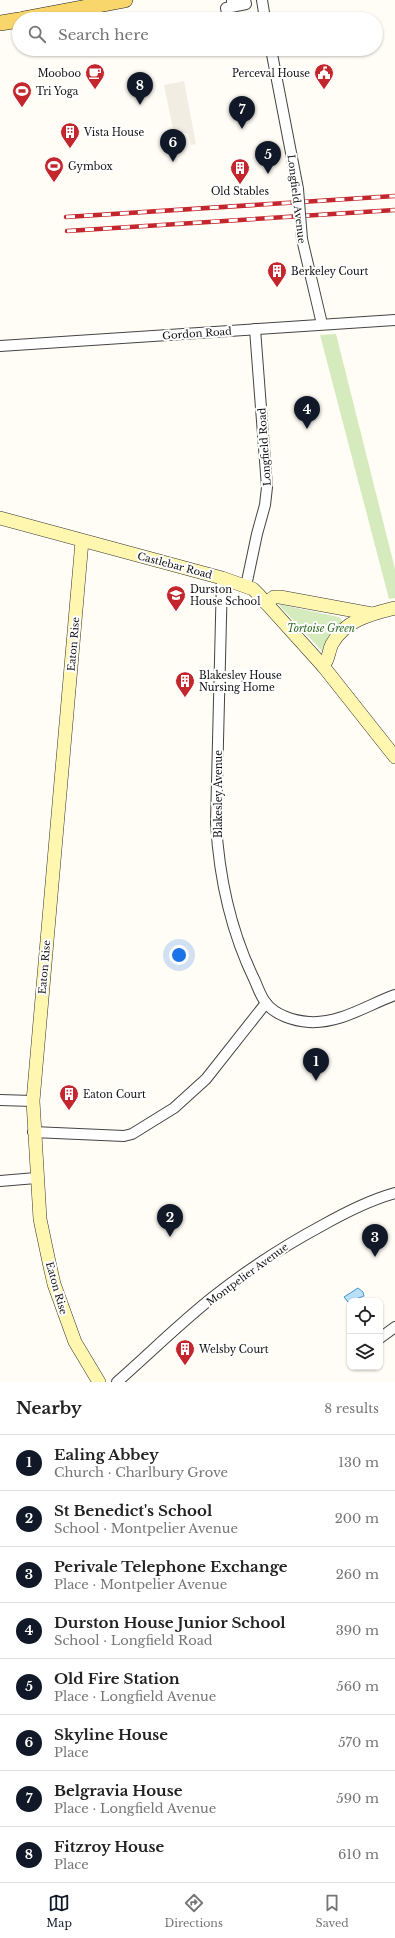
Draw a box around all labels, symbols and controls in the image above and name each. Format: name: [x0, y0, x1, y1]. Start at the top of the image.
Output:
search box: [12, 12, 383, 56]
icon: search: [26, 23, 48, 45]
text: Search here: [58, 25, 149, 44]
cafe icon: Mooboo: [84, 62, 106, 90]
public building icon: Perceval House: [313, 62, 335, 90]
place label: Mooboo: [38, 67, 81, 80]
place label: Perceval House: [232, 67, 310, 80]
pin: 8: [127, 72, 153, 105]
sports icon: Tri Yoga: [11, 80, 33, 108]
place label: Tri Yoga: [36, 85, 79, 98]
pin: 7: [229, 96, 255, 129]
building icon: Vista House: [59, 121, 81, 149]
place label: Vista House: [83, 126, 145, 139]
pin: 6: [160, 129, 186, 162]
pin: 5: [255, 141, 281, 174]
street label: Longfield Avenue: [285, 154, 308, 245]
sports icon: Gymbox: [43, 155, 65, 183]
building icon: Old Stables: [229, 157, 251, 185]
place label: Gymbox: [68, 160, 113, 173]
place label: Old Stables: [211, 185, 269, 198]
building icon: Berkeley Court: [266, 260, 288, 288]
place label: Berkeley Court: [291, 265, 369, 278]
street label: Gordon Road: [162, 325, 232, 342]
pin: 4: [294, 396, 320, 429]
street label: Longfield Road: [255, 407, 274, 487]
street label: Castlebar Road: [136, 549, 214, 582]
place label: Durston House School: [190, 583, 260, 608]
school or university icon: Durston House School: [165, 584, 187, 612]
street label: Eaton Rise: [65, 616, 82, 672]
park label: Tortoise Green: [287, 622, 355, 635]
place label: Blakesley House Nursing Home: [199, 669, 282, 694]
building icon: Blakesley House Nursing Home: [174, 670, 196, 698]
street label: Blakesley Avenue: [212, 750, 225, 838]
street label: Eaton Rise: [36, 939, 53, 995]
your location: [169, 945, 189, 965]
pin: 1: [303, 1048, 329, 1081]
building icon: Eaton Court: [58, 1083, 80, 1111]
place label: Eaton Court: [83, 1088, 146, 1101]
pin: 2: [157, 1204, 183, 1237]
pin: 3: [362, 1224, 388, 1257]
street label: Montpelier Avenue: [204, 1240, 291, 1308]
street label: Eaton Rise: [43, 1260, 70, 1316]
map controls: [347, 1298, 383, 1370]
button: locate: [347, 1298, 383, 1334]
button: layers: [347, 1334, 383, 1370]
building icon: Welsby Court: [174, 1338, 196, 1366]
place label: Welsby Court: [198, 1343, 269, 1356]
text: Nearby: [16, 1398, 82, 1419]
text: 8 results: [324, 1400, 379, 1417]
text: Ealing Abbey: [54, 1445, 159, 1464]
text: 1: [26, 1454, 32, 1471]
text: 130 m: [338, 1454, 379, 1471]
text: Church · Charlbury Grove: [54, 1464, 228, 1481]
text: St Benedict's School: [54, 1501, 212, 1520]
text: 2: [25, 1510, 33, 1527]
text: 200 m: [335, 1510, 379, 1527]
text: School · Montpelier Avenue: [54, 1520, 238, 1537]
text: Perivale Telephone Exchange: [54, 1557, 287, 1576]
text: 3: [25, 1566, 33, 1583]
text: 260 m: [336, 1566, 379, 1583]
text: Place · Montpelier Avenue: [54, 1576, 227, 1593]
text: Durston House Junior School: [54, 1613, 286, 1632]
text: 4: [25, 1622, 33, 1639]
text: 390 m: [336, 1622, 379, 1639]
text: School · Longfield Road: [54, 1632, 213, 1649]
text: Old Fire Station: [54, 1669, 180, 1688]
text: 5: [25, 1678, 33, 1695]
text: 560 m: [336, 1678, 379, 1695]
text: Place · Longfield Avenue: [54, 1688, 216, 1705]
text: Skyline House: [54, 1725, 168, 1744]
text: 6: [25, 1734, 33, 1751]
text: 570 m: [338, 1734, 379, 1751]
text: Place: [54, 1744, 89, 1761]
text: Belgravia House: [54, 1781, 182, 1800]
text: 7: [26, 1790, 32, 1807]
text: 590 m: [336, 1790, 379, 1807]
text: Place · Longfield Avenue: [54, 1800, 216, 1817]
text: Fitzroy House: [54, 1837, 164, 1856]
text: 8: [25, 1846, 33, 1863]
text: 610 m: [338, 1846, 379, 1863]
text: Place: [54, 1856, 89, 1873]
tab: Map: [46, 1892, 72, 1930]
tab: Directions: [164, 1892, 223, 1930]
tab: Saved: [316, 1892, 349, 1930]

